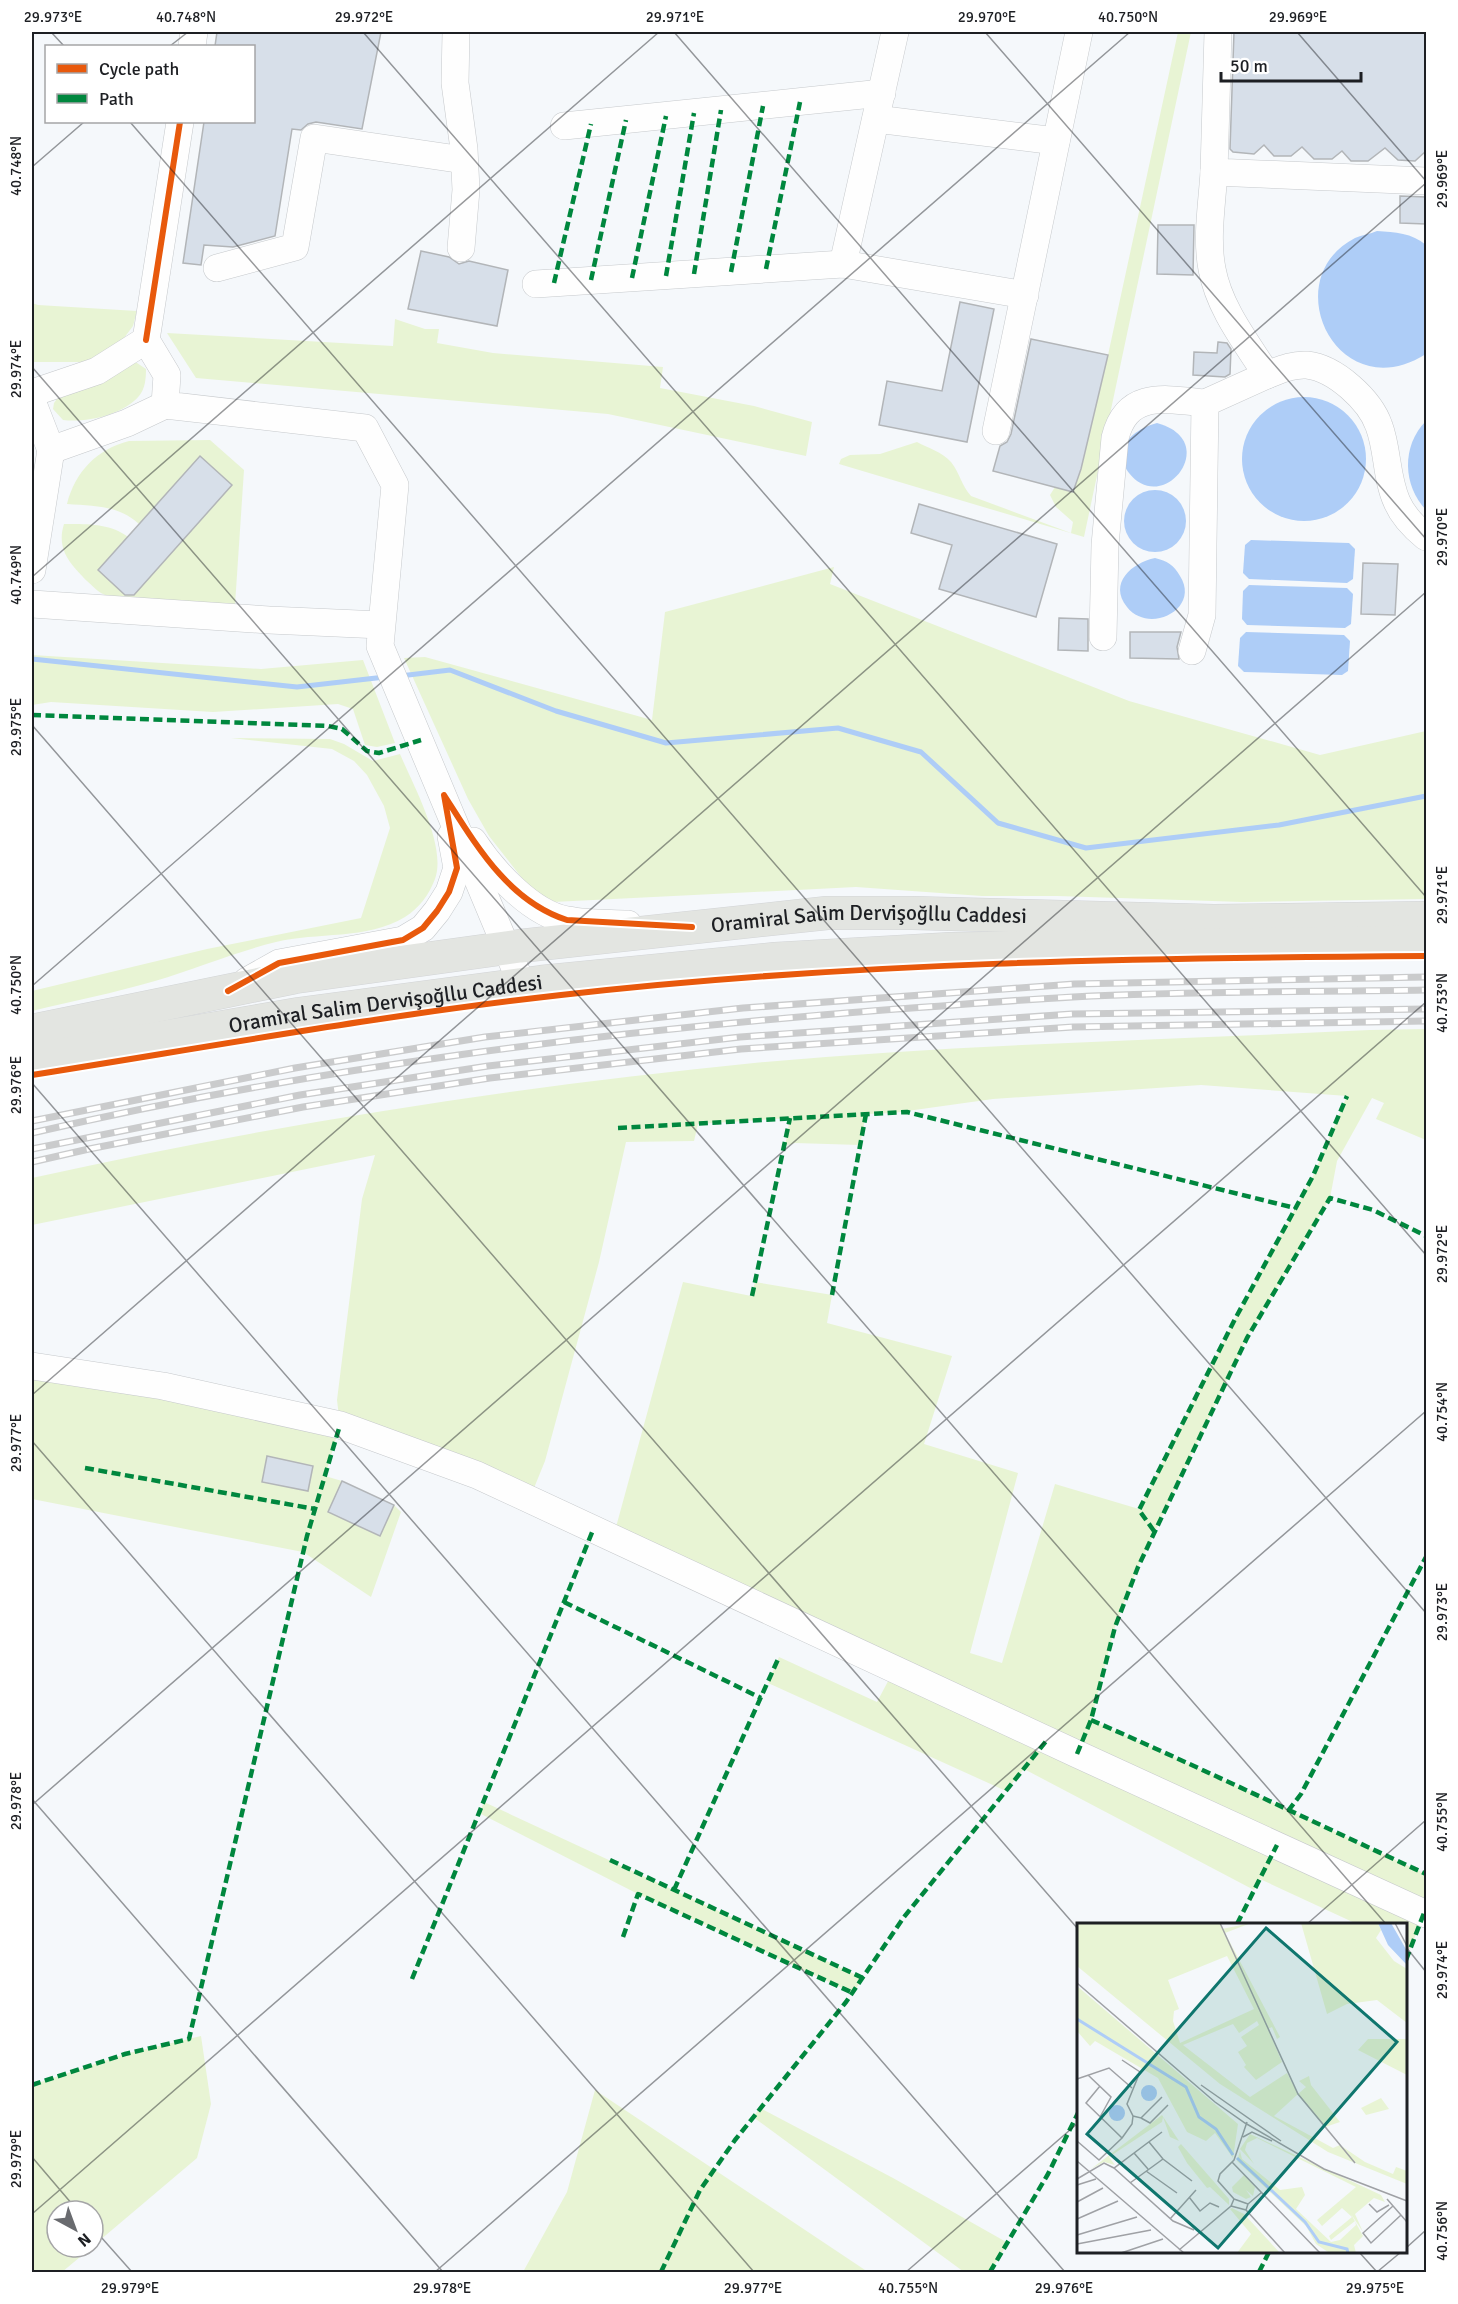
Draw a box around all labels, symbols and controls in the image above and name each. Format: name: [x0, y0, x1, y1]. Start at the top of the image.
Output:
text: 29.973°E: [24, 8, 82, 26]
text: 40.748°N: [156, 8, 216, 26]
text: 29.972°E: [335, 8, 393, 26]
text: 29.971°E: [646, 8, 704, 26]
text: 29.970°E: [958, 8, 1016, 26]
text: 40.750°N: [1098, 8, 1158, 26]
text: 29.969°E: [1269, 8, 1327, 26]
legend: [45, 45, 255, 123]
scale bar: [1221, 45, 1360, 83]
text: 50 m: [1230, 55, 1268, 77]
text: Cycle path: [99, 58, 179, 80]
text: Path: [99, 88, 134, 110]
text: 40.748°N: [7, 136, 25, 196]
text: 29.969°E: [1433, 150, 1451, 208]
text: 29.974°E: [7, 340, 25, 398]
text: 29.970°E: [1433, 508, 1451, 566]
text: 40.749°N: [7, 545, 25, 605]
text: 29.975°E: [7, 698, 25, 756]
text: 29.971°E: [1433, 866, 1451, 924]
street label: Oramiral Salim Dervişoğllu Caddesi: [710, 900, 1027, 938]
text: 40.750°N: [7, 955, 25, 1015]
street label: Oramiral Salim Dervişoğllu Caddesi: [227, 969, 544, 1039]
text: 40.753°N: [1433, 973, 1451, 1033]
text: 29.976°E: [7, 1056, 25, 1114]
text: 29.972°E: [1433, 1225, 1451, 1283]
text: 40.754°N: [1433, 1382, 1451, 1442]
text: 29.977°E: [7, 1414, 25, 1472]
text: 29.973°E: [1433, 1583, 1451, 1641]
text: 29.978°E: [7, 1772, 25, 1830]
text: 40.755°N: [1433, 1792, 1451, 1852]
inset map: [1077, 1923, 1407, 2253]
text: 29.974°E: [1433, 1941, 1451, 1999]
text: 29.979°E: [7, 2130, 25, 2188]
north arrow: [45, 2199, 105, 2259]
text: 40.756°N: [1433, 2201, 1451, 2261]
text: N: [73, 2228, 95, 2251]
text: 29.979°E: [101, 2279, 159, 2297]
text: 29.978°E: [413, 2279, 471, 2297]
text: 29.977°E: [724, 2279, 782, 2297]
text: 40.755°N: [878, 2279, 938, 2297]
text: 29.976°E: [1035, 2279, 1093, 2297]
text: 29.975°E: [1346, 2279, 1404, 2297]

